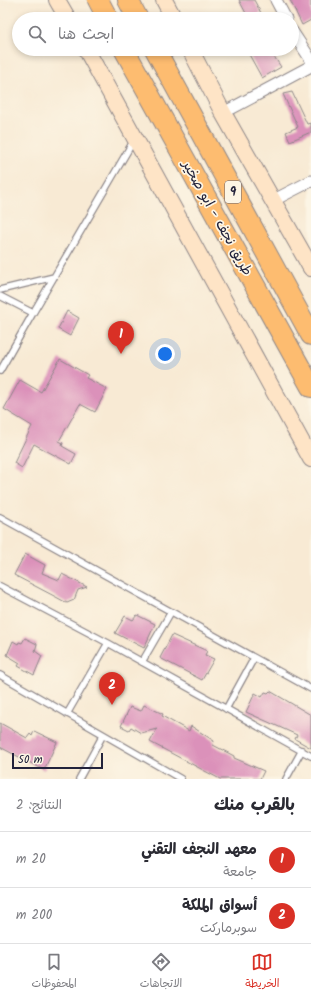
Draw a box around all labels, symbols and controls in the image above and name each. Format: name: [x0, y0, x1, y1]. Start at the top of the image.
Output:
search box: [12, 12, 299, 56]
icon: search: [26, 23, 48, 45]
text: ابحث هنا: [58, 23, 114, 47]
street label: طريق نجف - ابو صخير: [176, 155, 258, 280]
road number: 9: [225, 181, 241, 203]
pin: 1: [108, 321, 134, 354]
your location: [155, 344, 175, 364]
pin: 2: [99, 672, 125, 705]
scale bar: [12, 751, 103, 770]
text: 50 m: [18, 751, 43, 769]
text: بالقرب منك: [214, 792, 295, 819]
text: النتائج: 2: [16, 795, 62, 816]
text: معهد النجف التقني: [141, 838, 257, 862]
text: 20 m: [16, 849, 46, 870]
text: 1: [280, 849, 284, 870]
text: جامعة: [223, 862, 257, 883]
text: أسواق الملكة: [182, 894, 257, 918]
text: 200 m: [16, 905, 52, 926]
text: 2: [278, 905, 286, 926]
text: سوبرماركت: [200, 918, 257, 939]
tab: المحفوظات: [32, 951, 77, 993]
tab: الاتجاهات: [140, 951, 182, 993]
tab: الخريطة: [245, 951, 280, 993]

